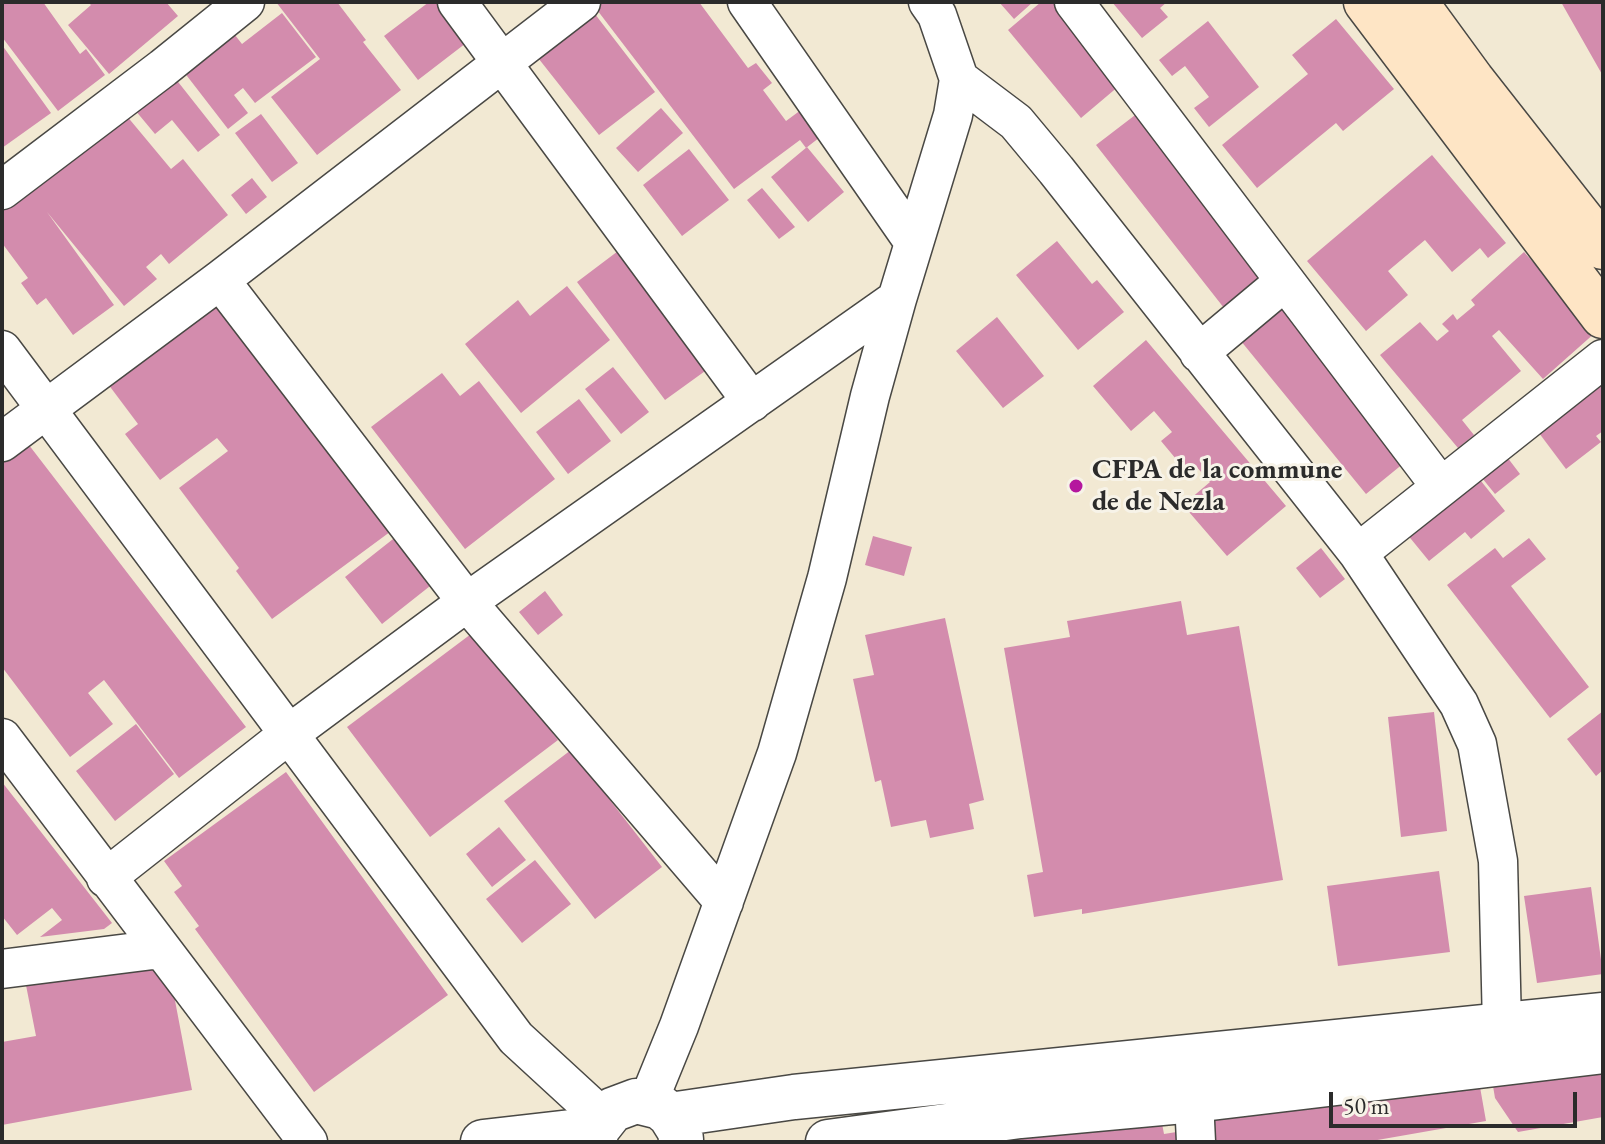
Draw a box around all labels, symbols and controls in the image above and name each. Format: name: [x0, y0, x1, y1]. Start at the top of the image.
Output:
place label: CFPA de la commune de de Nezla: [1092, 453, 1342, 519]
marker: CFPA de la commune de de Nezla: [1067, 477, 1085, 495]
scale bar: [1333, 1076, 1581, 1126]
text: 50 m: [1343, 1090, 1390, 1121]

